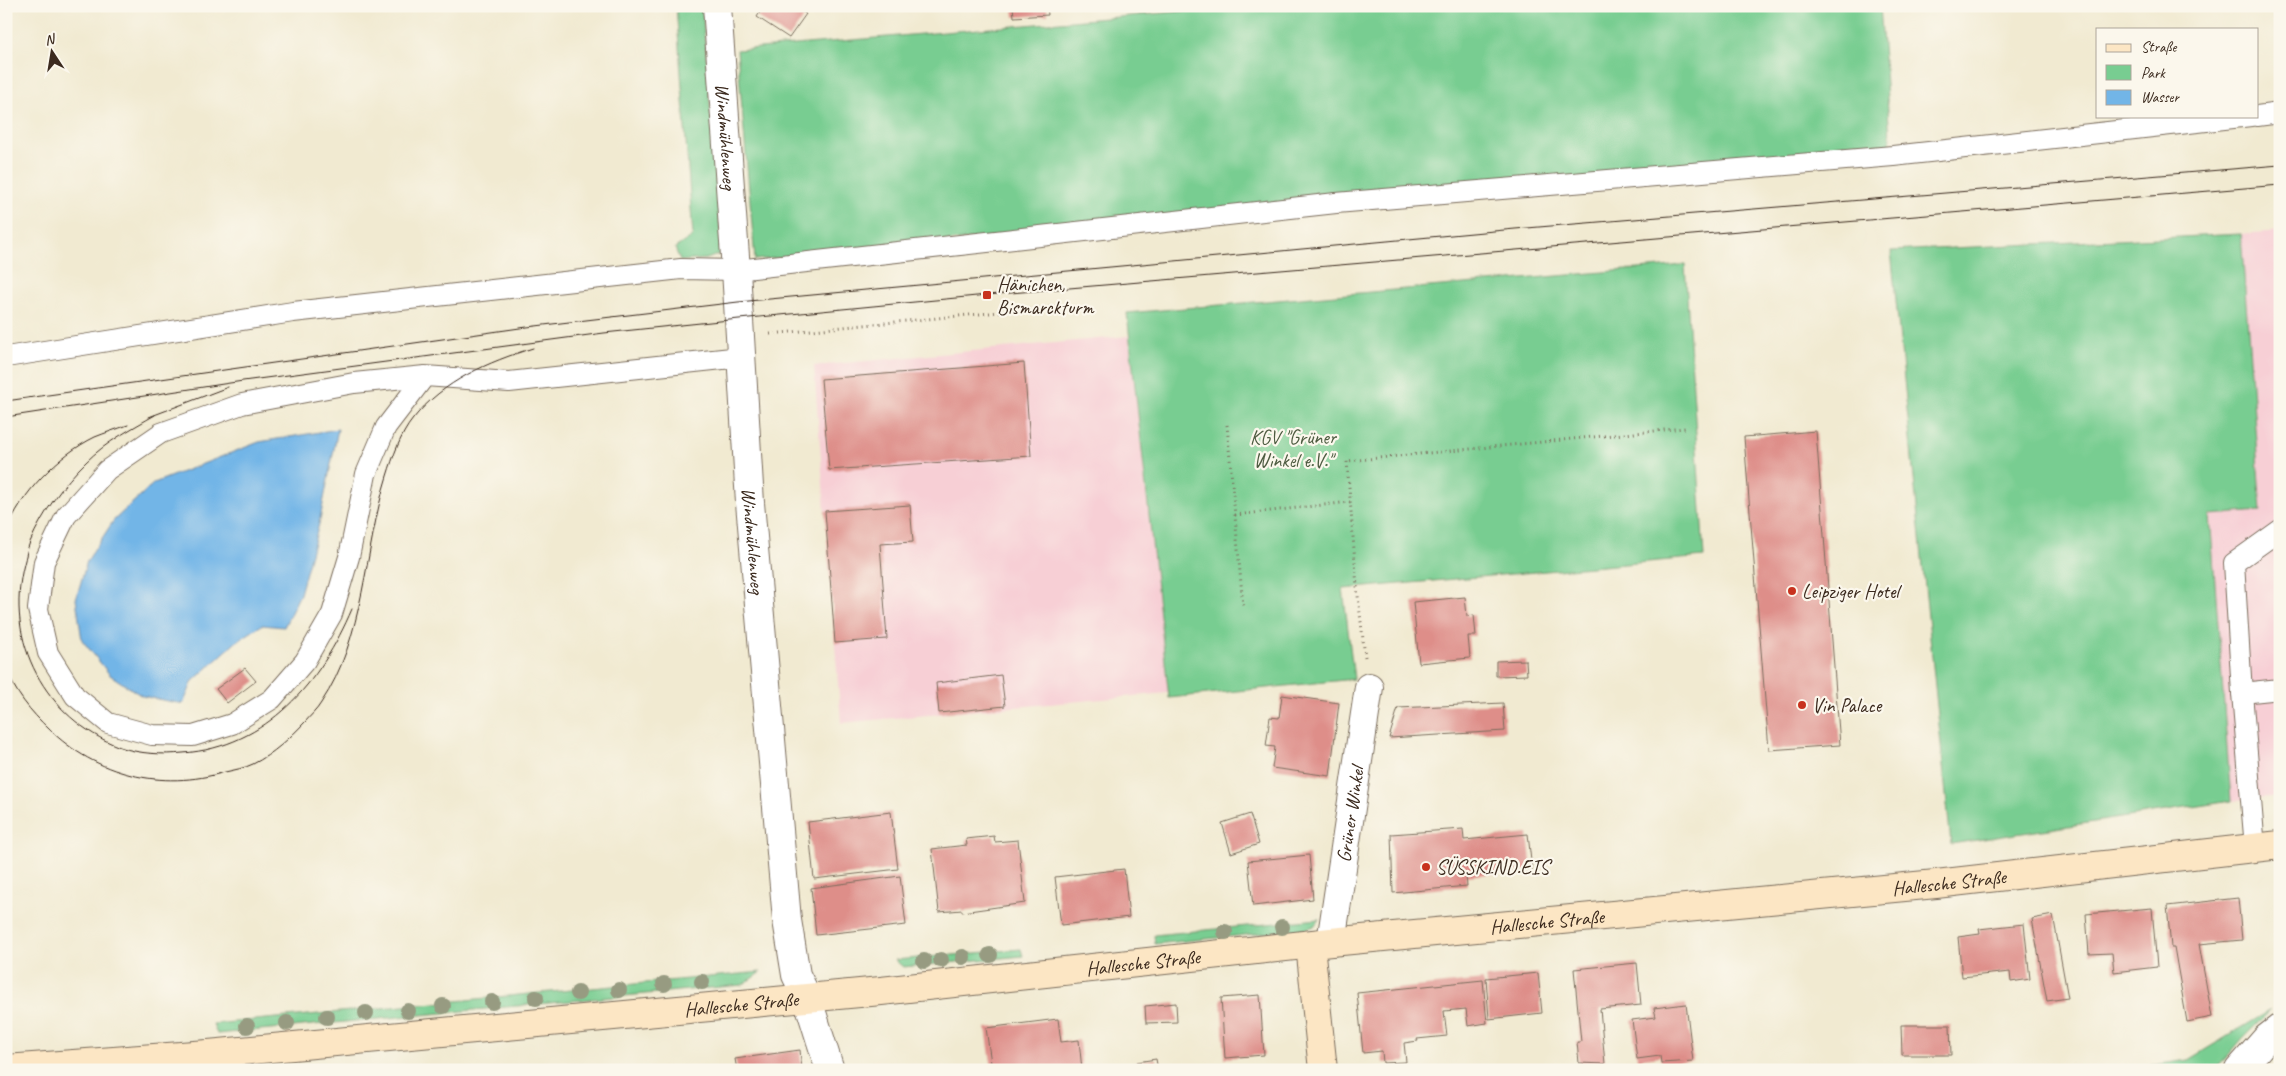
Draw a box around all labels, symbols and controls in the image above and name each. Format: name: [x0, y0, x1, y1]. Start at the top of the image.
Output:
north arrow: [28, 28, 78, 78]
legend: [2096, 28, 2258, 118]
text: N: [43, 30, 58, 49]
text: Straße: [2141, 38, 2177, 57]
text: Park: [2141, 64, 2166, 83]
street label: Windmühlenweg: [710, 83, 742, 193]
text: Wasser: [2141, 88, 2180, 107]
place label: Hänichen, Bismarckturm: [997, 272, 1095, 320]
marker: Hänichen, Bismarckturm: [981, 289, 993, 301]
park label: KGV "Grüner Winkel e.V.": [1250, 425, 1338, 473]
street label: Windmühlenweg: [736, 487, 770, 597]
place label: Leipziger Hotel: [1802, 579, 1902, 604]
marker: Leipziger Hotel: [1786, 585, 1798, 597]
place label: Vin Palace: [1812, 693, 1883, 718]
marker: Vin Palace: [1796, 699, 1808, 711]
street label: Grüner Winkel: [1331, 761, 1370, 864]
place label: SÜSSKIND.EIS: [1436, 855, 1553, 880]
marker: SÜSSKIND.EIS: [1420, 861, 1432, 873]
street label: Hallesche Straße: [1891, 864, 2009, 901]
street label: Hallesche Straße: [1489, 904, 1607, 940]
street label: Hallesche Straße: [1085, 944, 1203, 982]
street label: Hallesche Straße: [683, 987, 801, 1022]

